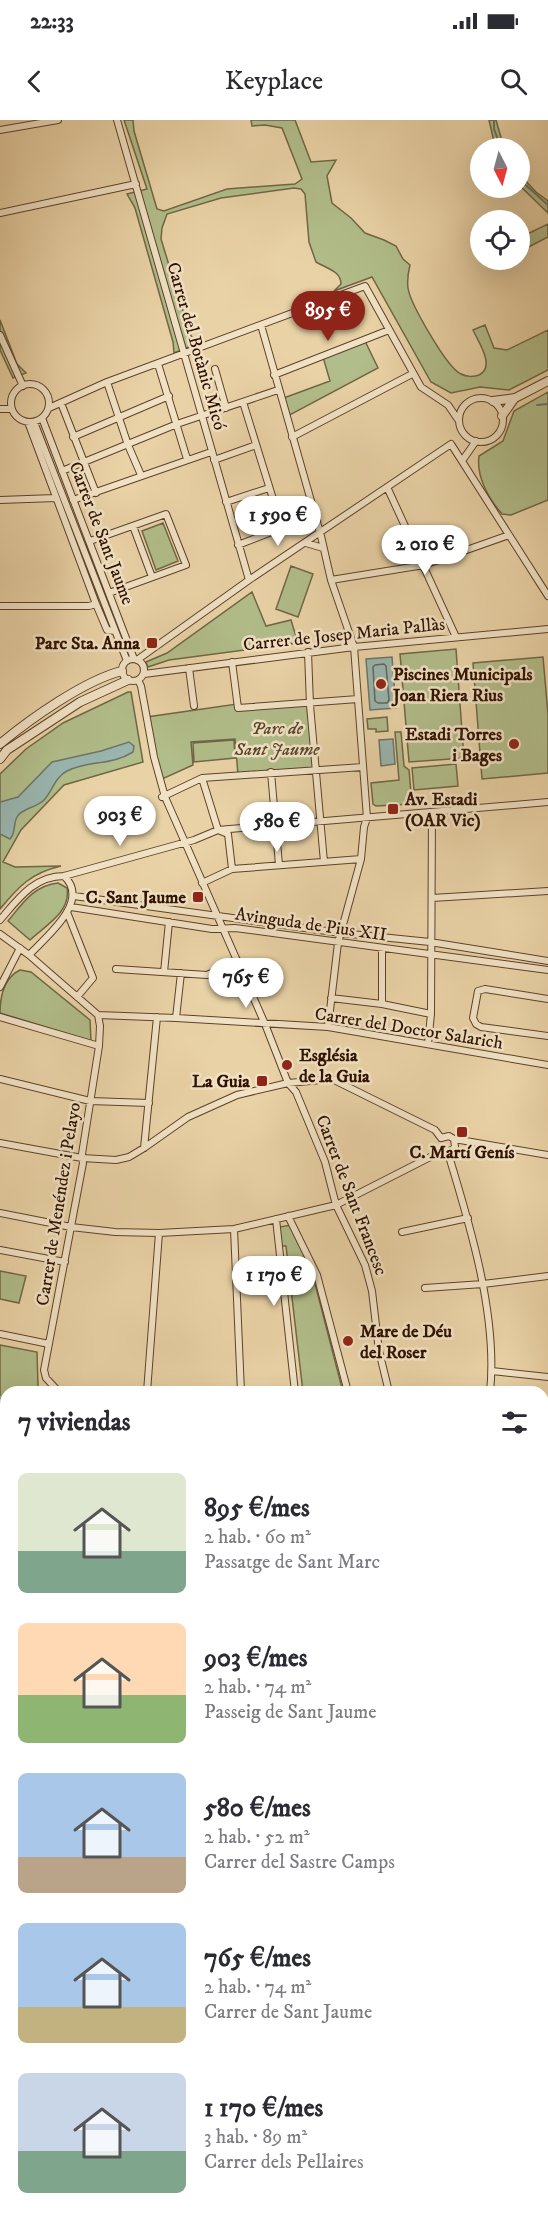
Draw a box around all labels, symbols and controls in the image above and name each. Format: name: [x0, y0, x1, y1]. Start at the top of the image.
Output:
text: 22:33: [30, 8, 74, 35]
text: Keyplace: [225, 64, 323, 98]
icon: back: [18, 65, 51, 98]
icon: search: [497, 65, 530, 98]
north arrow: [470, 138, 530, 198]
map controls: [470, 138, 530, 270]
button: locate: [470, 210, 530, 270]
street label: Carrer del Botànic Micó: [162, 260, 231, 433]
pin: 895 €: [286, 291, 370, 342]
text: 895 €: [305, 298, 351, 323]
street label: Carrer de Sant Jaume: [64, 459, 138, 608]
pin: 1 590 €: [223, 496, 333, 547]
text: 1 590 €: [249, 503, 307, 528]
pin: 2 010 €: [370, 525, 480, 576]
text: 2 010 €: [396, 532, 454, 557]
street label: Carrer de Josep Maria Pallàs: [242, 613, 446, 657]
place label: Parc Sta. Anna: [35, 633, 140, 655]
marker: Parc Sta. Anna: [145, 636, 159, 650]
place label: Piscines Municipals Joan Riera Rius: [391, 664, 533, 707]
marker: Piscines Municipals Joan Riera Rius: [374, 677, 388, 691]
park label: Parc de Sant Jaume: [234, 718, 320, 761]
place label: Estadi Torres i Bages: [405, 724, 502, 767]
marker: Estadi Torres i Bages: [507, 737, 521, 751]
place label: Av. Estadi (OAR Vic): [404, 789, 481, 832]
pin: 903 €: [78, 796, 162, 847]
pin: 580 €: [235, 802, 319, 853]
marker: Av. Estadi (OAR Vic): [386, 802, 400, 816]
text: 903 €: [98, 803, 142, 828]
text: 580 €: [254, 809, 300, 834]
place label: C. Sant Jaume: [86, 887, 187, 909]
marker: C. Sant Jaume: [191, 890, 205, 904]
street label: Avinguda de Pius XII: [234, 903, 388, 947]
pin: 765 €: [204, 958, 288, 1009]
text: 765 €: [223, 965, 269, 990]
street label: Carrer del Doctor Salarich: [313, 1003, 505, 1055]
place label: Església de la Guia: [299, 1045, 370, 1088]
marker: Església de la Guia: [280, 1058, 294, 1072]
place label: La Guia: [192, 1071, 250, 1093]
marker: La Guia: [255, 1074, 269, 1088]
street label: Carrer de Menéndez i Pelayo: [32, 1101, 86, 1307]
street label: Carrer de Sant Francesc: [310, 1112, 392, 1279]
marker: C. Martí Genís: [455, 1125, 469, 1139]
place label: C. Martí Genís: [409, 1142, 515, 1164]
pin: 1 170 €: [219, 1256, 329, 1307]
text: 1 170 €: [246, 1263, 302, 1288]
place label: Mare de Déu del Roser: [360, 1321, 452, 1364]
marker: Mare de Déu del Roser: [341, 1334, 355, 1348]
text: 7 viviendas: [18, 1406, 131, 1439]
icon: filters: [498, 1406, 531, 1439]
text: 895 €/mes: [204, 1492, 310, 1525]
icon: home: [66, 1497, 138, 1569]
text: 2 hab. · 60 m²: [204, 1525, 311, 1550]
text: Passatge de Sant Marc: [204, 1550, 380, 1575]
text: 903 €/mes: [204, 1642, 307, 1675]
icon: home: [66, 1647, 138, 1719]
text: 2 hab. · 74 m²: [204, 1675, 312, 1700]
text: Passeig de Sant Jaume: [204, 1700, 376, 1725]
text: 580 €/mes: [204, 1792, 311, 1825]
icon: home: [66, 1797, 138, 1869]
text: 2 hab. · 52 m²: [204, 1825, 310, 1850]
text: Carrer del Sastre Camps: [204, 1850, 395, 1875]
text: 765 €/mes: [204, 1942, 311, 1975]
icon: home: [66, 1947, 138, 2019]
text: 2 hab. · 74 m²: [204, 1975, 312, 2000]
text: Carrer de Sant Jaume: [204, 2000, 372, 2025]
text: 1 170 €/mes: [204, 2092, 323, 2125]
icon: home: [66, 2097, 138, 2169]
text: 3 hab. · 89 m²: [204, 2125, 307, 2150]
text: Carrer dels Pellaires: [204, 2150, 364, 2175]

